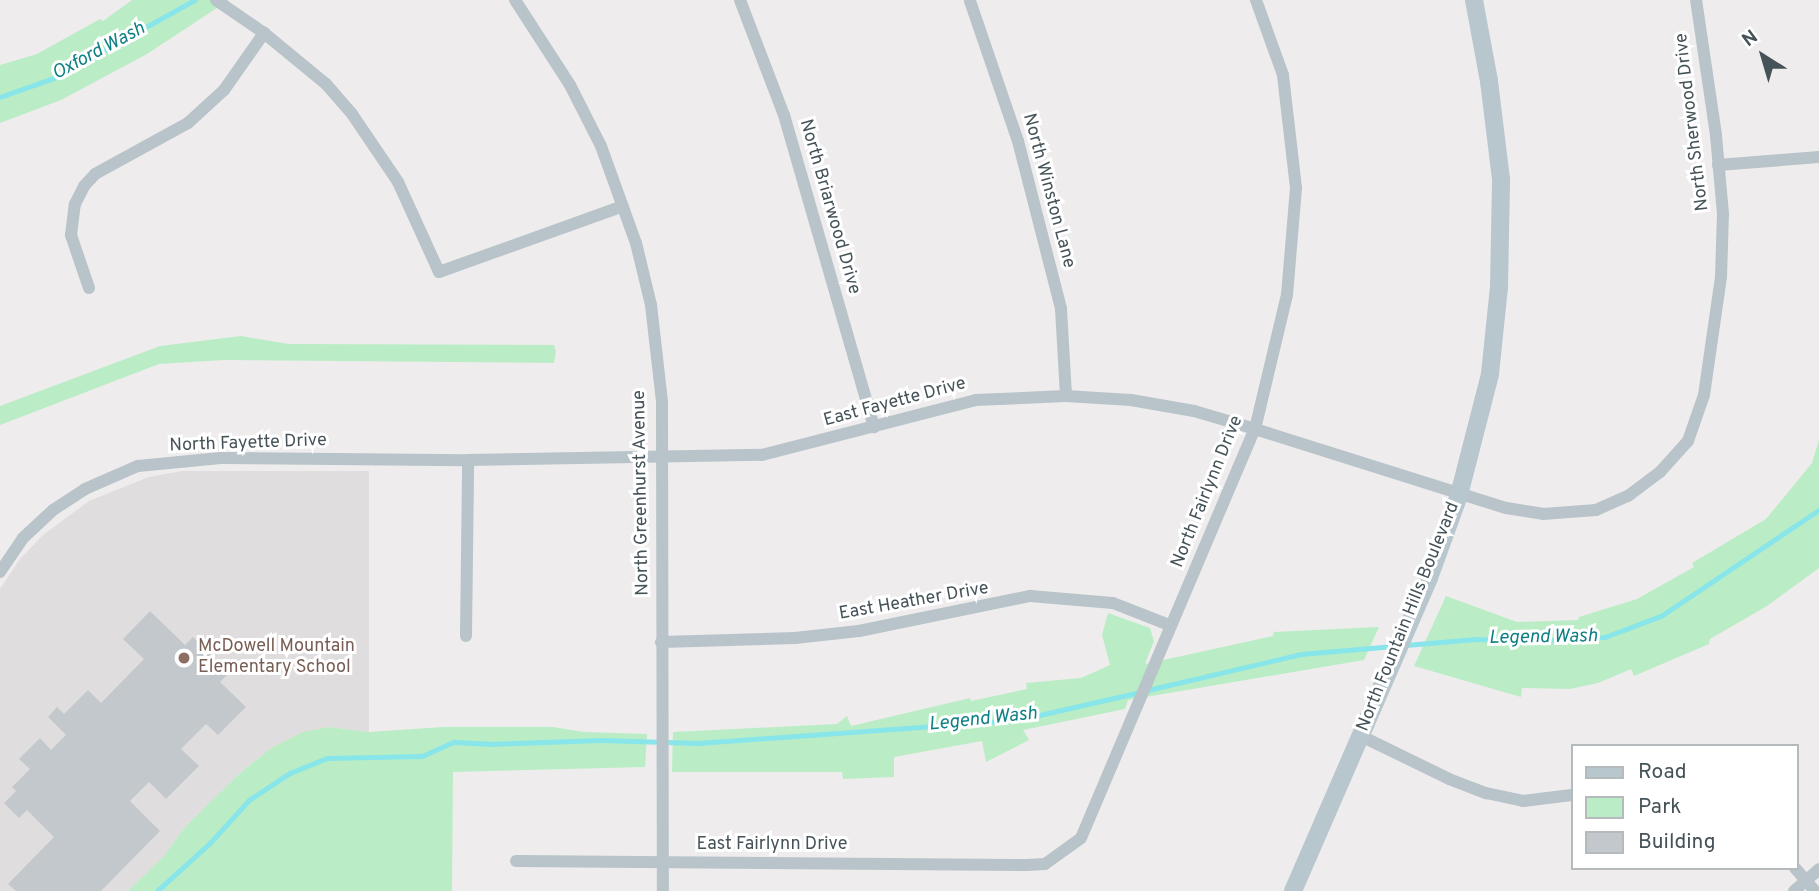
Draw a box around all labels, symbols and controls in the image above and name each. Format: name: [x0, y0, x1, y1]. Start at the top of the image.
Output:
water label: Oxford Wash: [48, 18, 150, 86]
north arrow: [1728, 21, 1798, 91]
text: N: [1738, 26, 1763, 53]
street label: North Sherwood Drive: [1671, 32, 1715, 212]
street label: North Winston Lane: [1017, 111, 1079, 271]
street label: North Briarwood Drive: [794, 117, 864, 297]
street label: East Fayette Drive: [822, 374, 968, 432]
street label: North Greenhurst Avenue: [629, 390, 655, 596]
street label: North Fairlynn Drive: [1168, 413, 1248, 571]
street label: North Fayette Drive: [169, 430, 327, 458]
street label: North Fountain Hills Boulevard: [1353, 499, 1465, 735]
street label: East Heather Drive: [838, 578, 990, 626]
water label: Legend Wash: [1488, 626, 1598, 650]
place label: McDowell Mountain Elementary School: [198, 637, 355, 680]
marker: McDowell Mountain Elementary School: [176, 650, 192, 666]
water label: Legend Wash: [927, 703, 1039, 737]
legend: [1570, 744, 1798, 870]
text: Road: [1638, 759, 1687, 786]
text: Park: [1638, 794, 1681, 821]
text: Building: [1638, 829, 1716, 856]
street label: East Fairlynn Drive: [697, 834, 847, 856]

